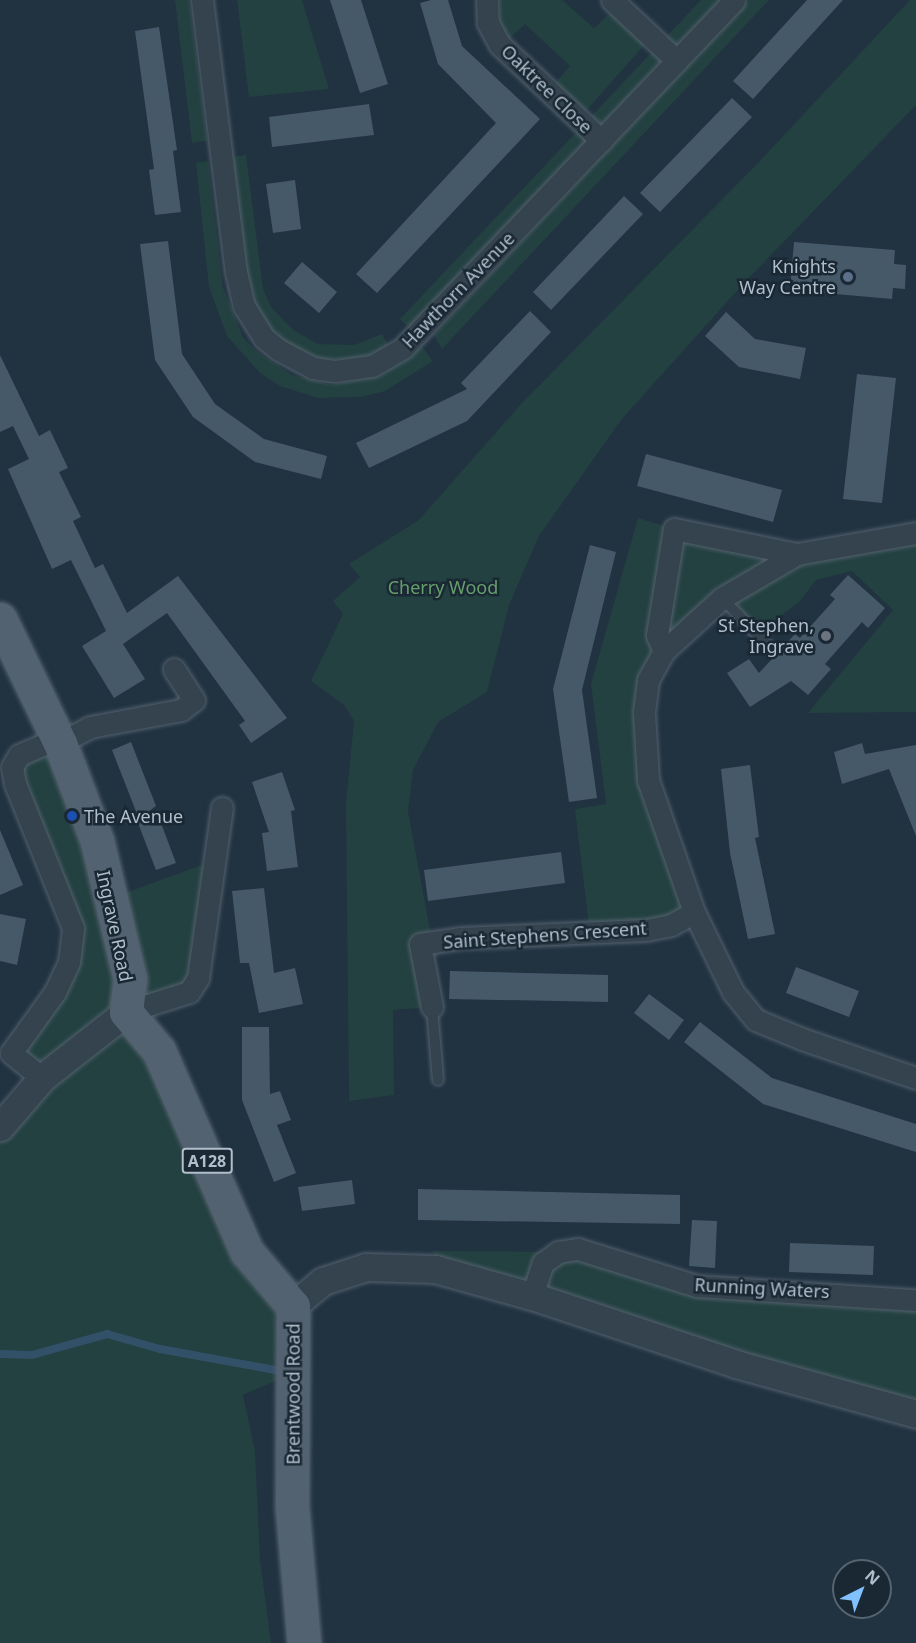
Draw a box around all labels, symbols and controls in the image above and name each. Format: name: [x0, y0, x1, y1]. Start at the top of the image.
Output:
street label: Oaktree Close: [497, 40, 597, 138]
street label: Hawthorn Avenue: [397, 228, 519, 352]
place label: Knights Way Centre: [739, 256, 836, 298]
marker: Knights Way Centre: [841, 270, 855, 284]
park label: Cherry Wood: [388, 576, 498, 598]
place label: St Stephen, Ingrave: [718, 615, 814, 658]
marker: St Stephen, Ingrave: [819, 629, 833, 643]
place label: The Avenue: [84, 805, 183, 827]
marker: The Avenue: [65, 809, 79, 823]
street label: Ingrave Road: [93, 869, 137, 983]
street label: Saint Stephens Crescent: [443, 917, 647, 953]
road number: A128: [182, 1148, 232, 1174]
street label: Running Waters: [694, 1274, 830, 1302]
street label: Brentwood Road: [282, 1323, 304, 1465]
north arrow: [832, 1559, 892, 1619]
text: N: [861, 1565, 885, 1590]

